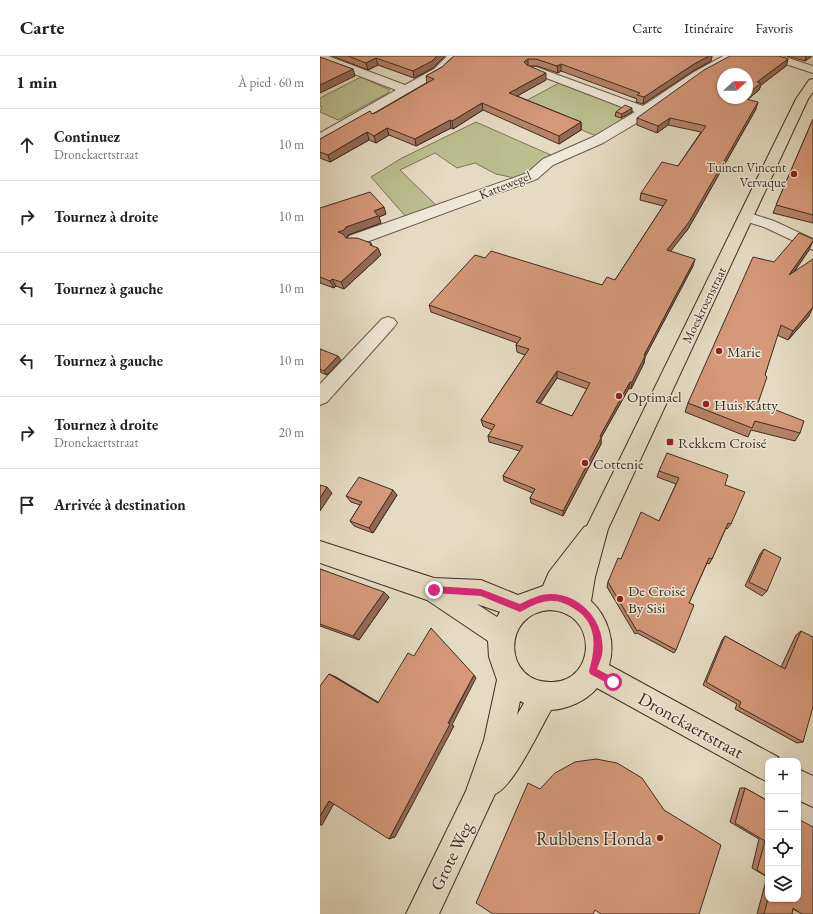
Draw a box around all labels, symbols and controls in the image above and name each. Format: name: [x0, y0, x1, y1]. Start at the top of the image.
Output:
text: Carte: [20, 15, 64, 40]
text: Carte: [632, 19, 662, 37]
text: Itinéraire: [684, 19, 734, 37]
text: Favoris: [756, 19, 793, 37]
north arrow: [717, 68, 753, 104]
text: 1 min: [16, 71, 57, 93]
text: À pied · 60 m: [238, 74, 304, 91]
text: Continuez: [54, 127, 120, 146]
icon: ahead: [16, 134, 38, 156]
text: 10 m: [279, 136, 304, 153]
text: Dronckaertstraat: [54, 146, 139, 163]
place label: Tuinen Vincent Vervaque: [706, 159, 786, 191]
street label: Kattewegel: [476, 167, 534, 203]
marker: Tuinen Vincent Vervaque: [789, 169, 799, 179]
icon: right: [16, 206, 38, 228]
text: Tournez à droite: [54, 207, 158, 226]
text: 10 m: [279, 208, 304, 225]
street label: Moeskroenstraat: [678, 264, 730, 346]
icon: left: [16, 278, 38, 300]
text: Tournez à gauche: [54, 279, 163, 298]
text: 10 m: [279, 280, 304, 297]
place label: Marie: [727, 342, 761, 361]
marker: Marie: [714, 346, 724, 356]
icon: left: [16, 350, 38, 372]
text: Tournez à gauche: [54, 351, 163, 370]
text: 10 m: [279, 352, 304, 369]
place label: Optimael: [627, 387, 682, 406]
marker: Optimael: [614, 391, 624, 401]
place label: Huis Katty: [714, 395, 778, 414]
marker: Huis Katty: [701, 399, 711, 409]
text: Tournez à droite: [54, 415, 158, 434]
icon: right: [16, 422, 38, 444]
text: 20 m: [279, 424, 304, 441]
place label: Rekkem Croisé: [678, 433, 767, 452]
text: Dronckaertstraat: [54, 434, 139, 451]
marker: Rekkem Croisé: [665, 437, 675, 447]
place label: Cottenie: [593, 454, 644, 473]
marker: Cottenie: [580, 458, 590, 468]
icon: arrive: [16, 494, 38, 516]
text: Arrivée à destination: [54, 495, 186, 514]
route end: [425, 581, 443, 599]
place label: De Croisé By Sisi: [628, 581, 686, 617]
marker: De Croisé By Sisi: [615, 594, 625, 604]
route start: [604, 673, 622, 691]
street label: Dronckaertstraat: [634, 687, 748, 764]
map controls: [765, 758, 801, 902]
button: +: [765, 758, 801, 794]
button: −: [765, 794, 801, 830]
street label: Grote Weg: [424, 818, 478, 894]
place label: Rubbens Honda: [536, 827, 653, 850]
button: locate: [765, 830, 801, 866]
marker: Rubbens Honda: [655, 833, 665, 843]
button: layers: [765, 866, 801, 902]

